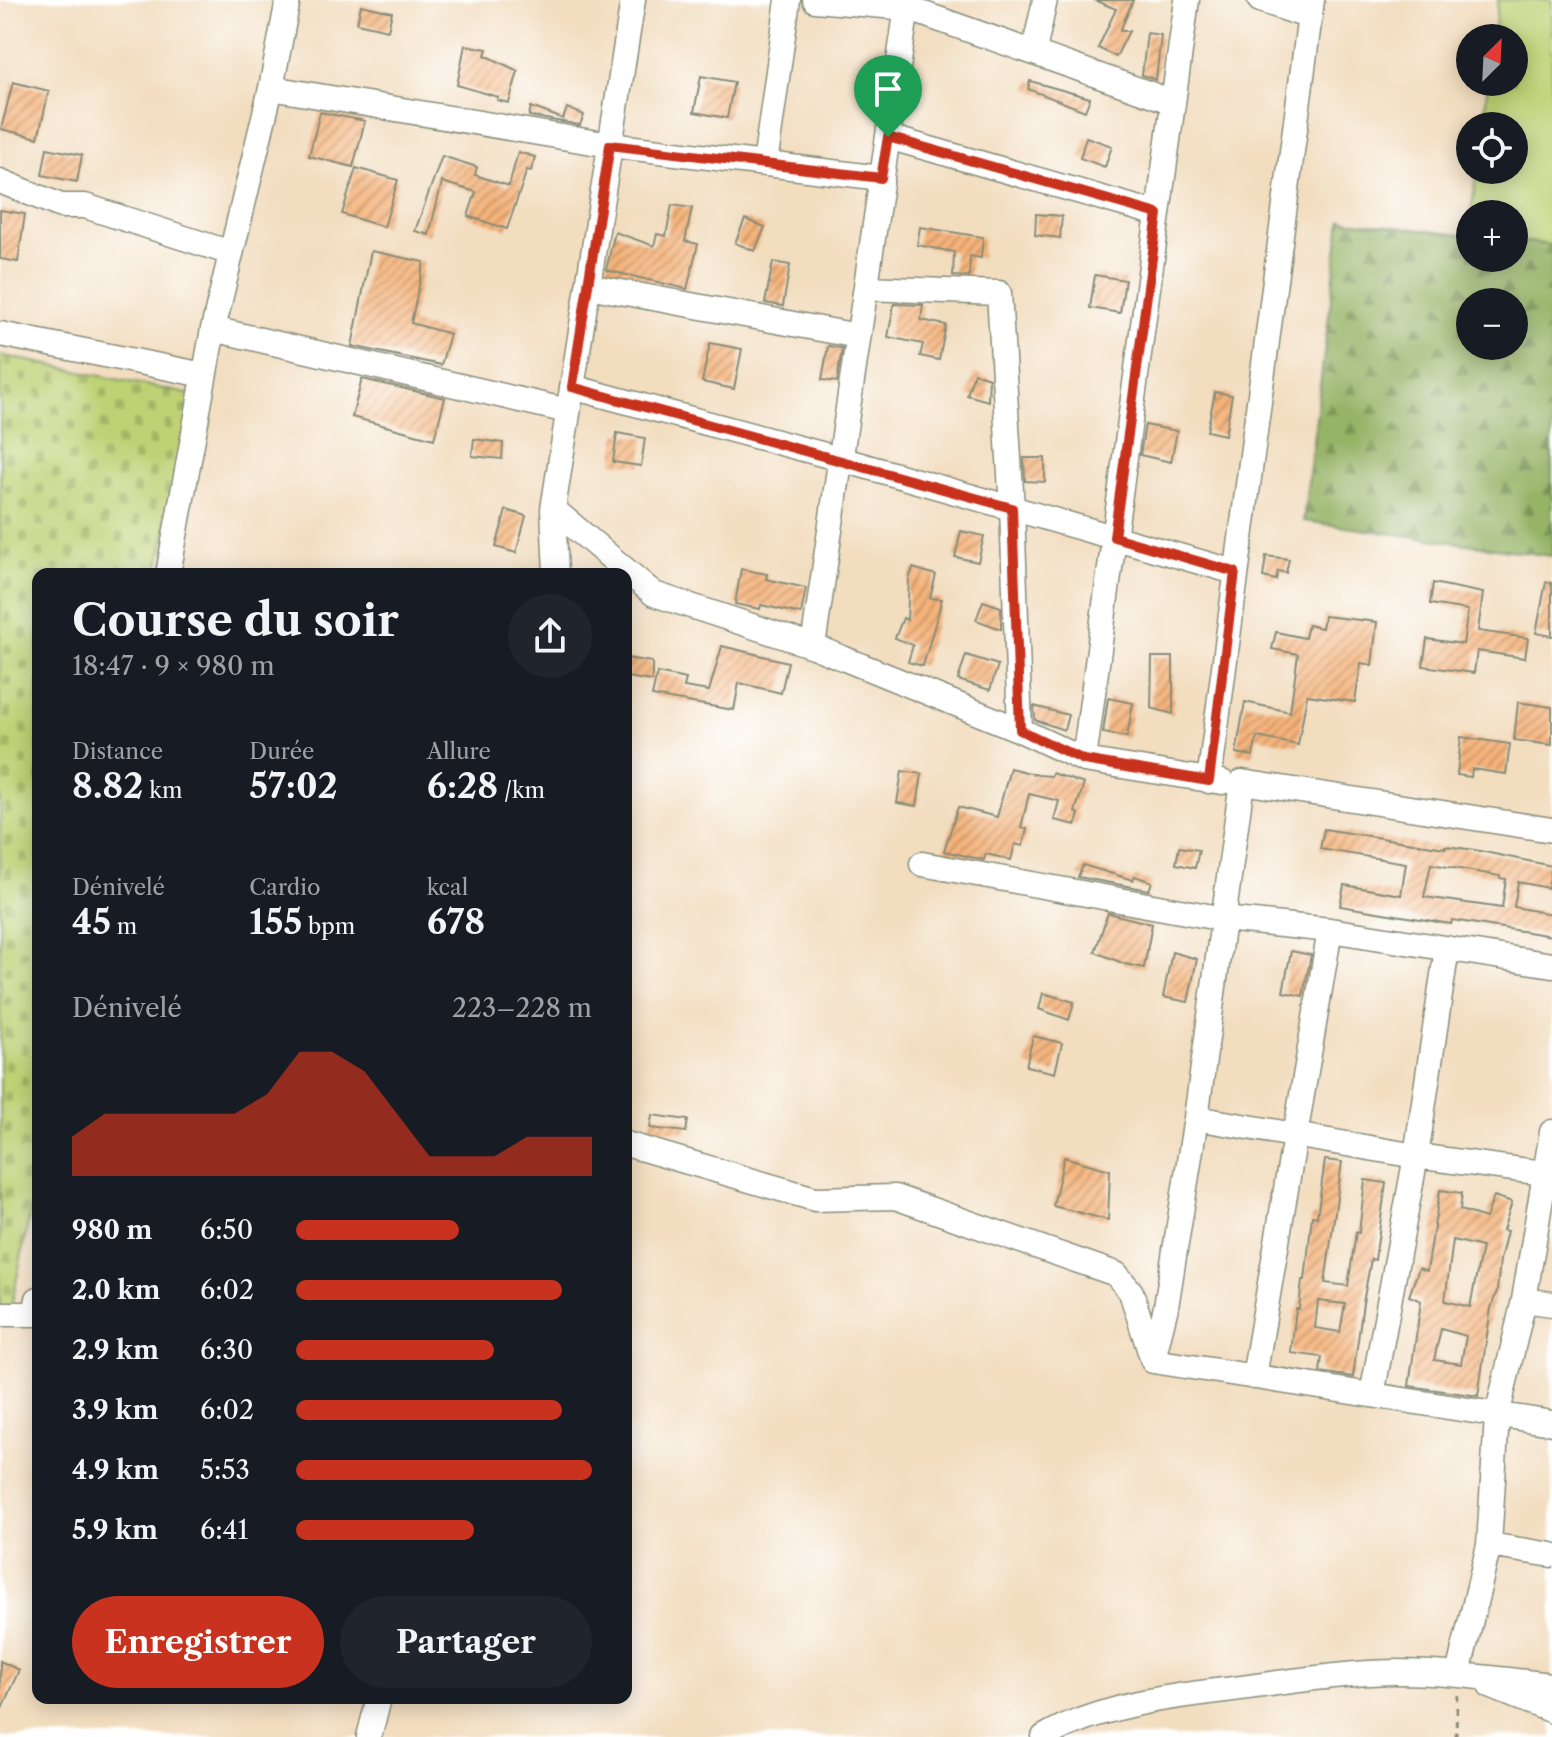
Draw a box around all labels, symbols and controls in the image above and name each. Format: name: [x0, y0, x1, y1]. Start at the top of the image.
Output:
north arrow: [1456, 24, 1528, 96]
map controls: [1456, 24, 1528, 360]
pin: [854, 55, 922, 137]
icon: arrive: [866, 67, 910, 111]
button: locate: [1456, 112, 1528, 184]
button: +: [1456, 200, 1528, 272]
button: −: [1456, 288, 1528, 360]
text: Course du soir: [72, 593, 399, 647]
button: share: [508, 594, 592, 678]
text: 18:47 · 9 × 980 m: [72, 650, 275, 682]
text: Distance: [72, 738, 163, 765]
text: Durée: [249, 738, 314, 765]
text: Allure: [427, 738, 491, 765]
text: 8.82: [72, 765, 143, 807]
text: 57:02: [249, 765, 338, 807]
text: 6:28: [427, 765, 498, 807]
text: km: [143, 777, 182, 804]
text: /km: [498, 777, 545, 804]
text: Dénivelé: [72, 874, 165, 901]
text: Cardio: [249, 874, 320, 901]
text: kcal: [427, 874, 468, 901]
text: 45: [72, 901, 111, 943]
text: 155: [249, 901, 302, 943]
text: 678: [427, 901, 485, 943]
text: m: [111, 913, 137, 940]
text: bpm: [302, 913, 355, 940]
text: Dénivelé: [72, 992, 182, 1024]
text: 223–228 m: [452, 992, 592, 1024]
text: 980 m: [72, 1214, 153, 1246]
text: 6:50: [200, 1214, 253, 1246]
text: 2.0 km: [72, 1274, 160, 1306]
text: 6:02: [200, 1274, 254, 1306]
text: 2.9 km: [72, 1334, 159, 1366]
text: 6:30: [200, 1334, 253, 1366]
text: 3.9 km: [72, 1394, 158, 1426]
text: 6:02: [200, 1394, 254, 1426]
text: 4.9 km: [72, 1454, 159, 1486]
text: 5:53: [200, 1454, 250, 1486]
text: 5.9 km: [72, 1514, 158, 1546]
text: 6:41: [200, 1514, 248, 1546]
button: Enregistrer: [72, 1596, 324, 1688]
button: Partager: [340, 1596, 592, 1688]

